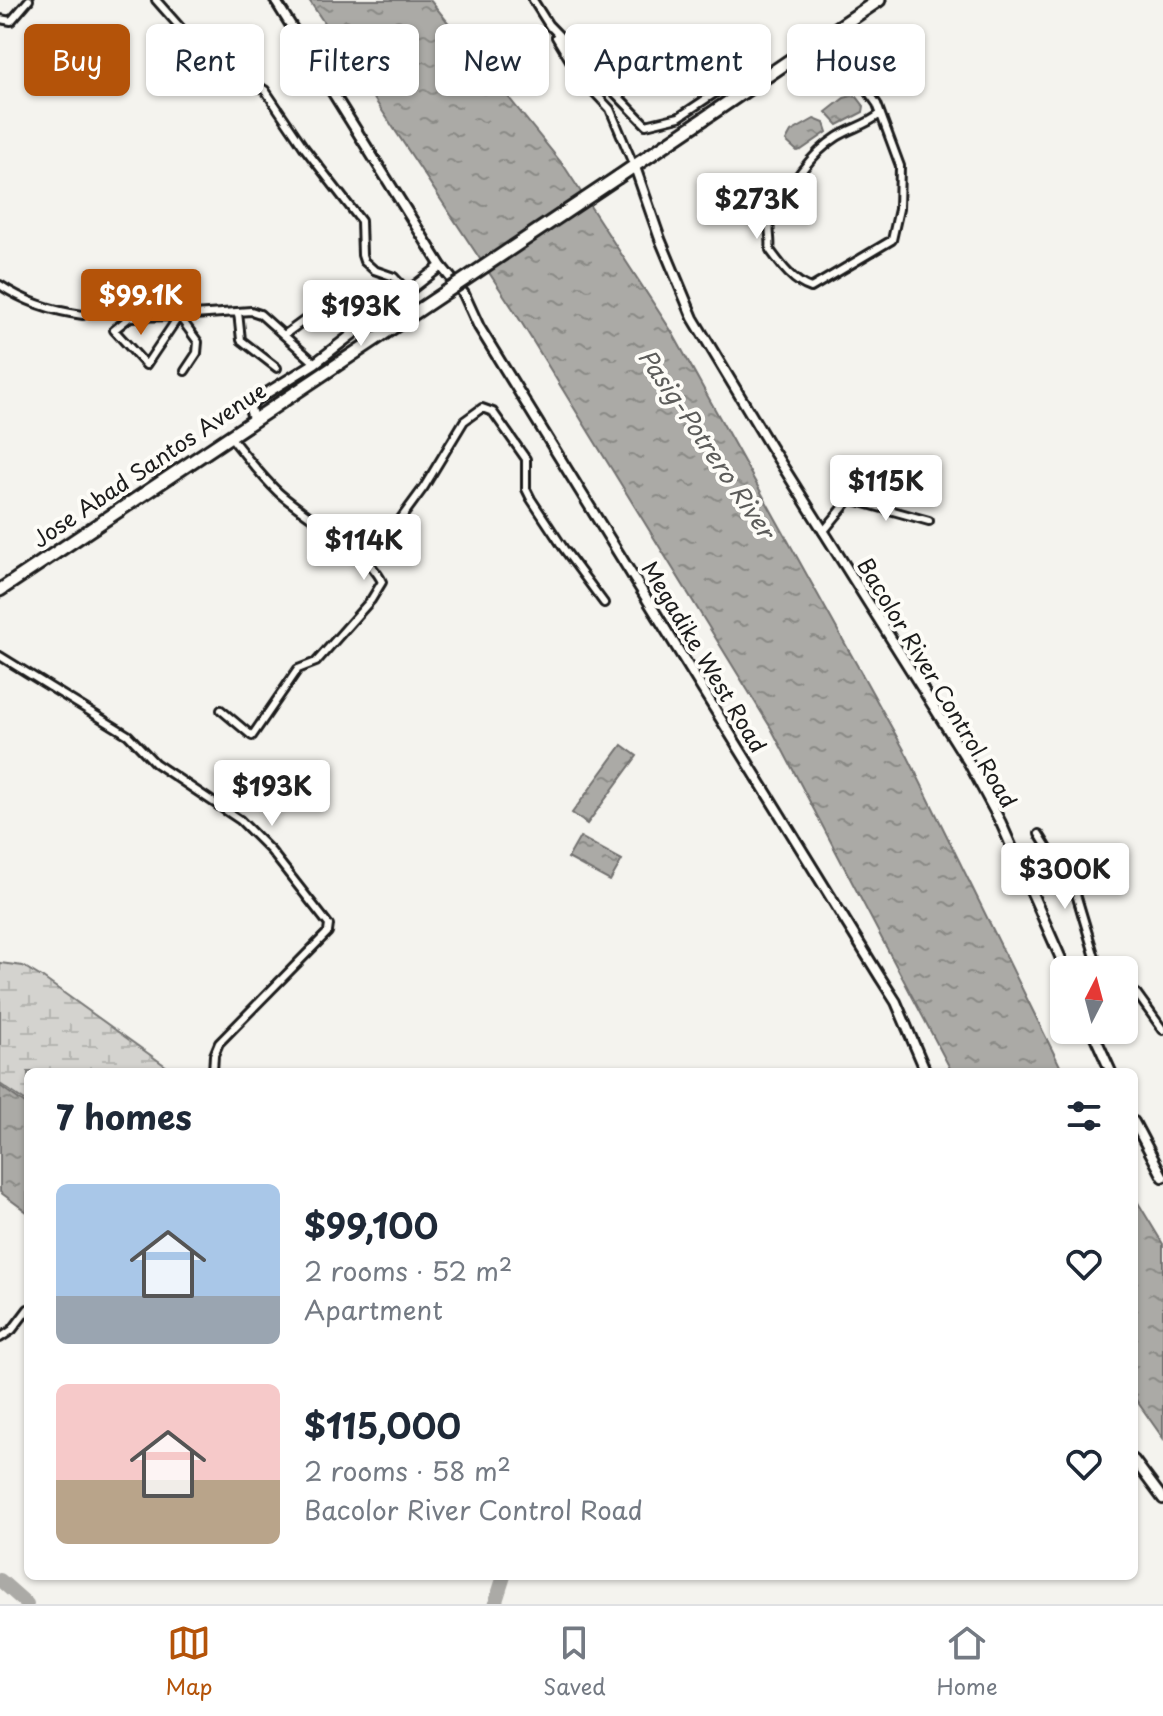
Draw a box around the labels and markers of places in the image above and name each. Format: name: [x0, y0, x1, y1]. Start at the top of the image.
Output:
pin: $273K: [701, 173, 813, 241]
pin: $99.1K: [76, 269, 206, 337]
pin: $193K: [305, 280, 417, 348]
pin: $115K: [830, 455, 942, 523]
pin: $114K: [308, 514, 420, 582]
pin: $193K: [216, 760, 328, 828]
pin: $300K: [1009, 843, 1121, 911]

